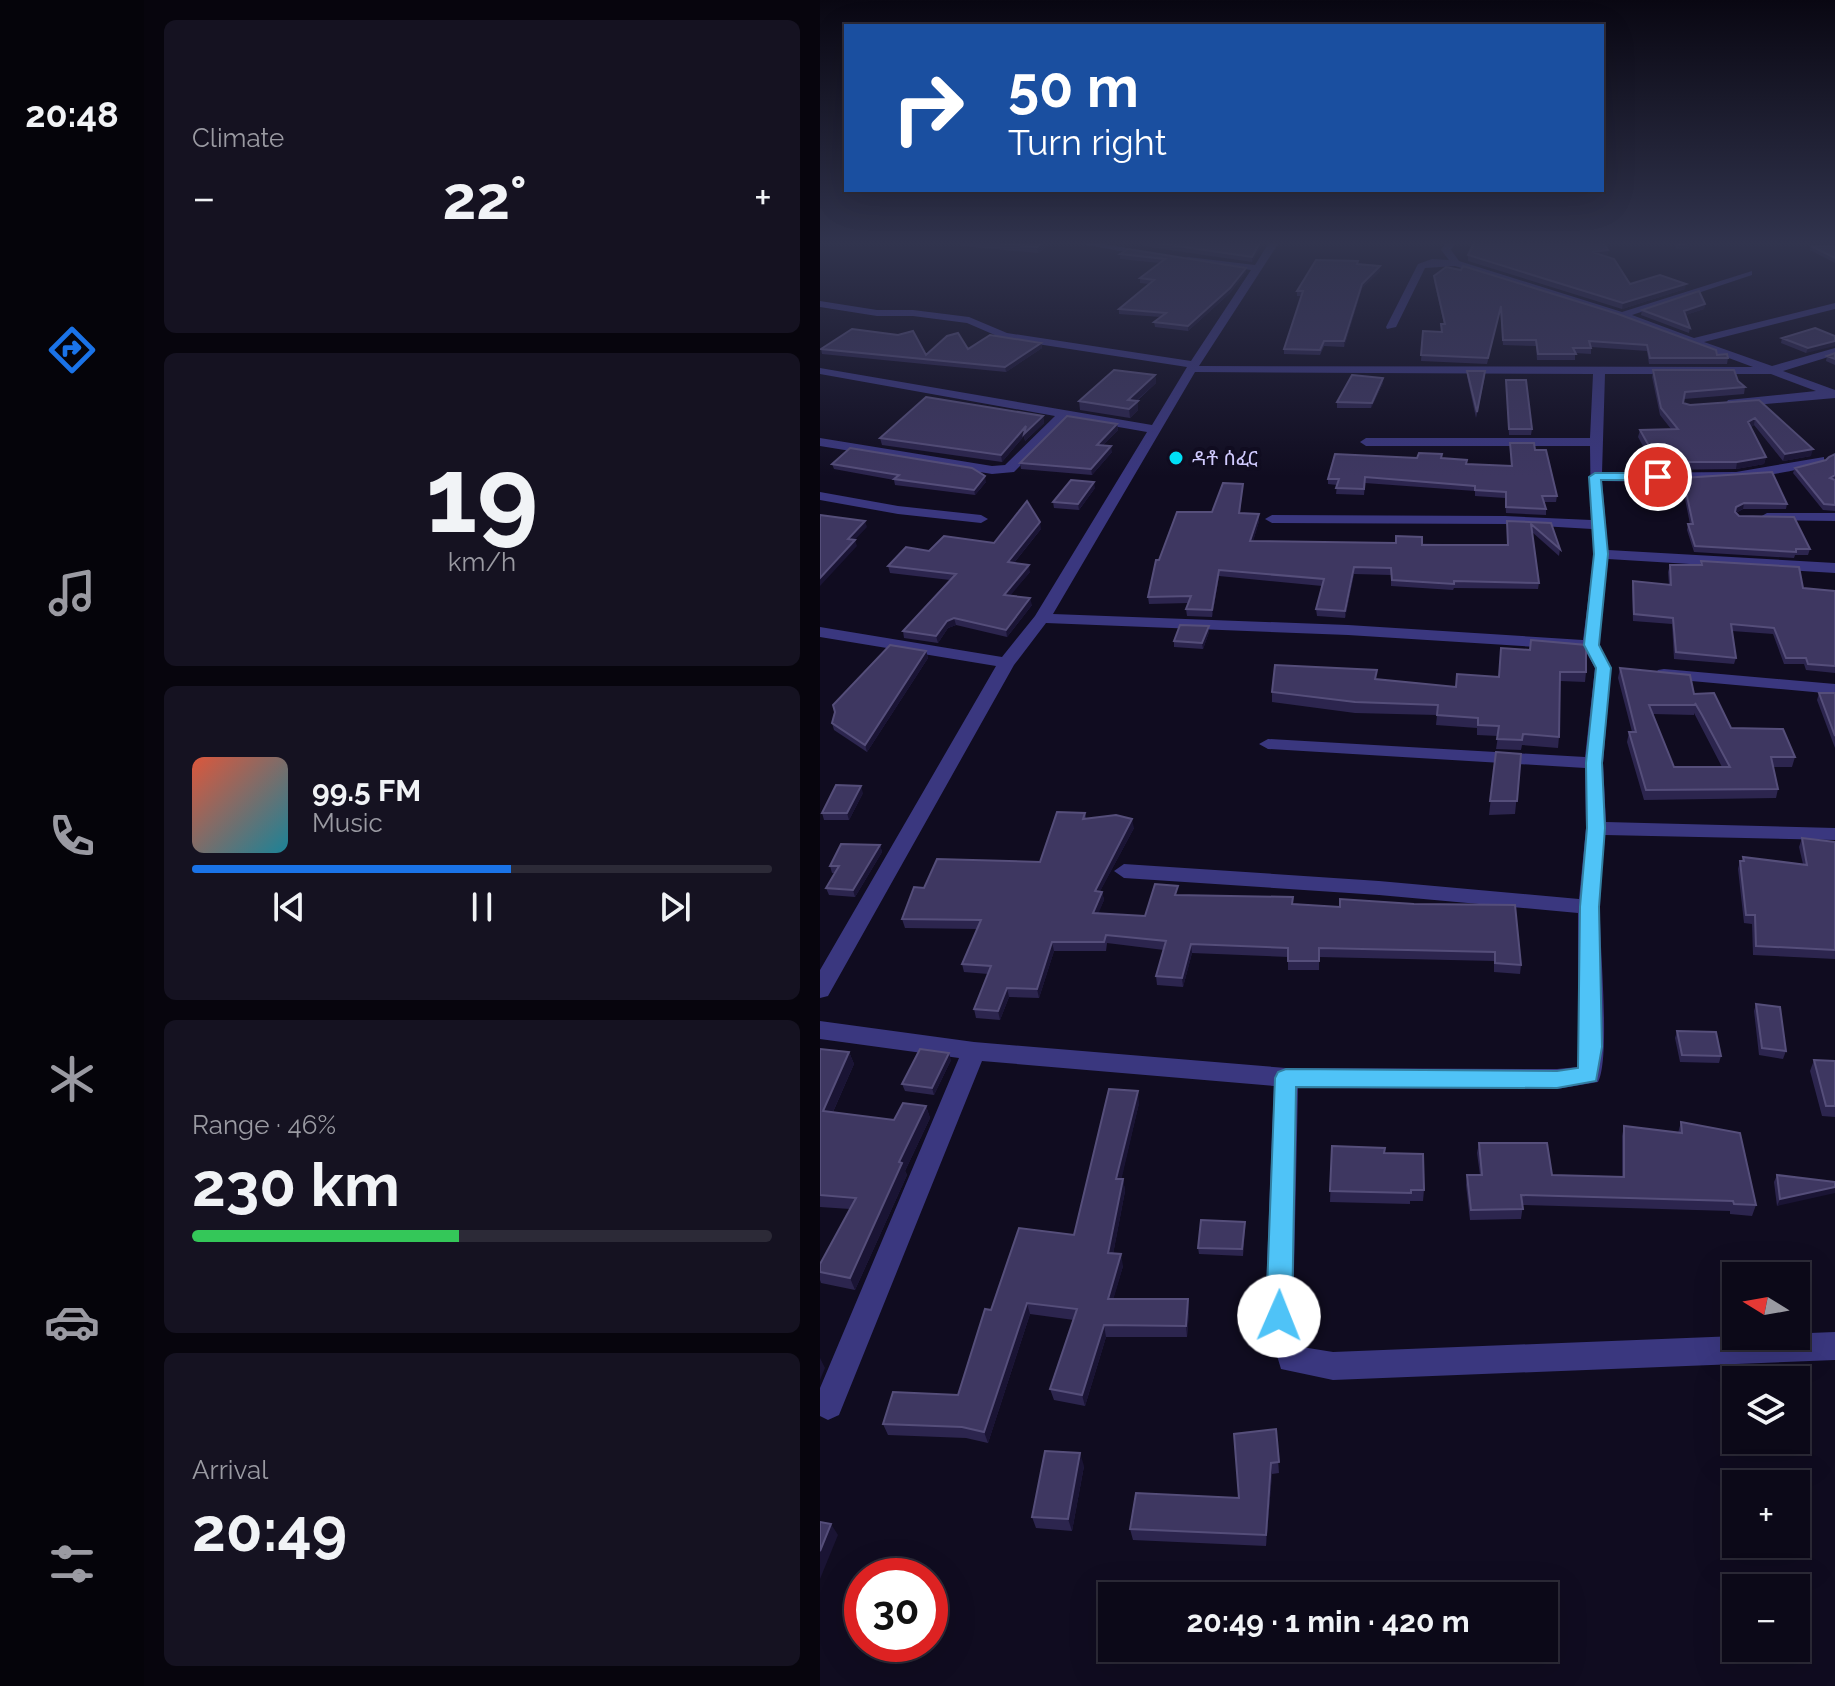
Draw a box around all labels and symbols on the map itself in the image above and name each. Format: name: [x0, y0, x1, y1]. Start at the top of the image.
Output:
pin: [1624, 443, 1692, 511]
place label: ዳቶ ሰፈር: [1192, 446, 1258, 470]
marker: ዳቶ ሰፈር: [1167, 449, 1185, 467]
north arrow: [1722, 1262, 1810, 1350]
position arrow: [1237, 1274, 1321, 1358]
speed limit sign: 30: [844, 1558, 948, 1662]

